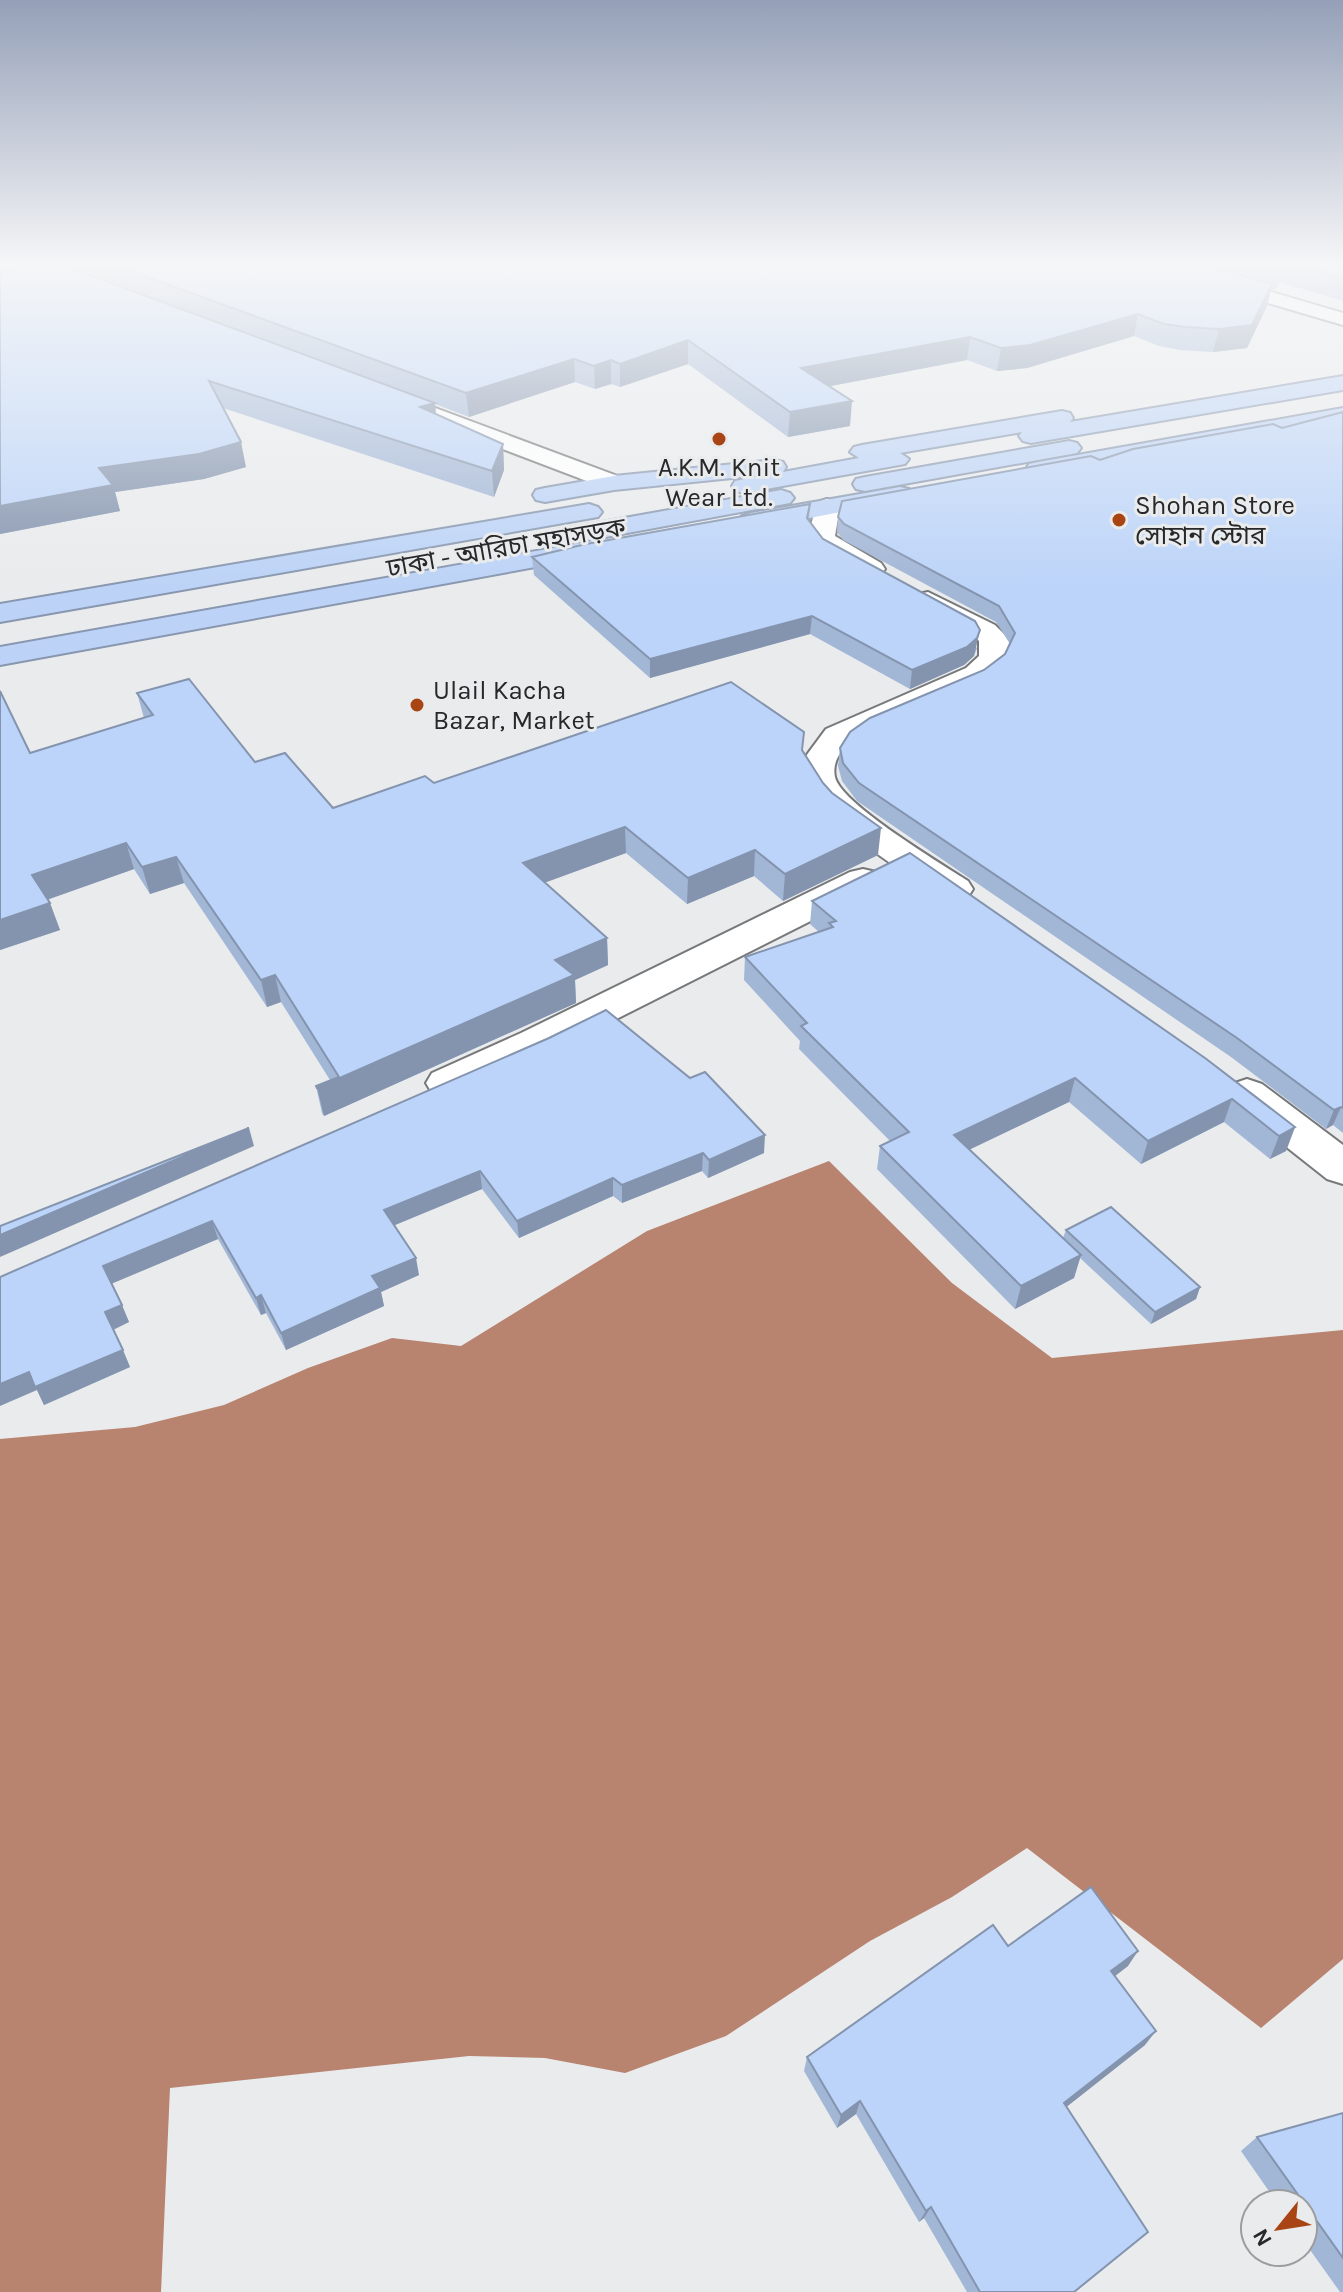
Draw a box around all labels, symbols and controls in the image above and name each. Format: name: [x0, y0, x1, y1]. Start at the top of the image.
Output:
marker: A.K.M. Knit Wear Ltd.: [710, 430, 728, 448]
place label: A.K.M. Knit Wear Ltd.: [658, 452, 780, 513]
place label: Shohan Store সোহান স্টোর: [1135, 490, 1295, 551]
street label: ঢাকা - আরিচা মহাসড়ক: [383, 511, 629, 584]
marker: Shohan Store সোহান স্টোর: [1110, 511, 1128, 529]
place label: Ulail Kacha Bazar, Market: [433, 675, 595, 736]
marker: Ulail Kacha Bazar, Market: [408, 696, 426, 714]
north arrow: [1239, 2188, 1319, 2268]
text: N: [1247, 2224, 1278, 2251]

